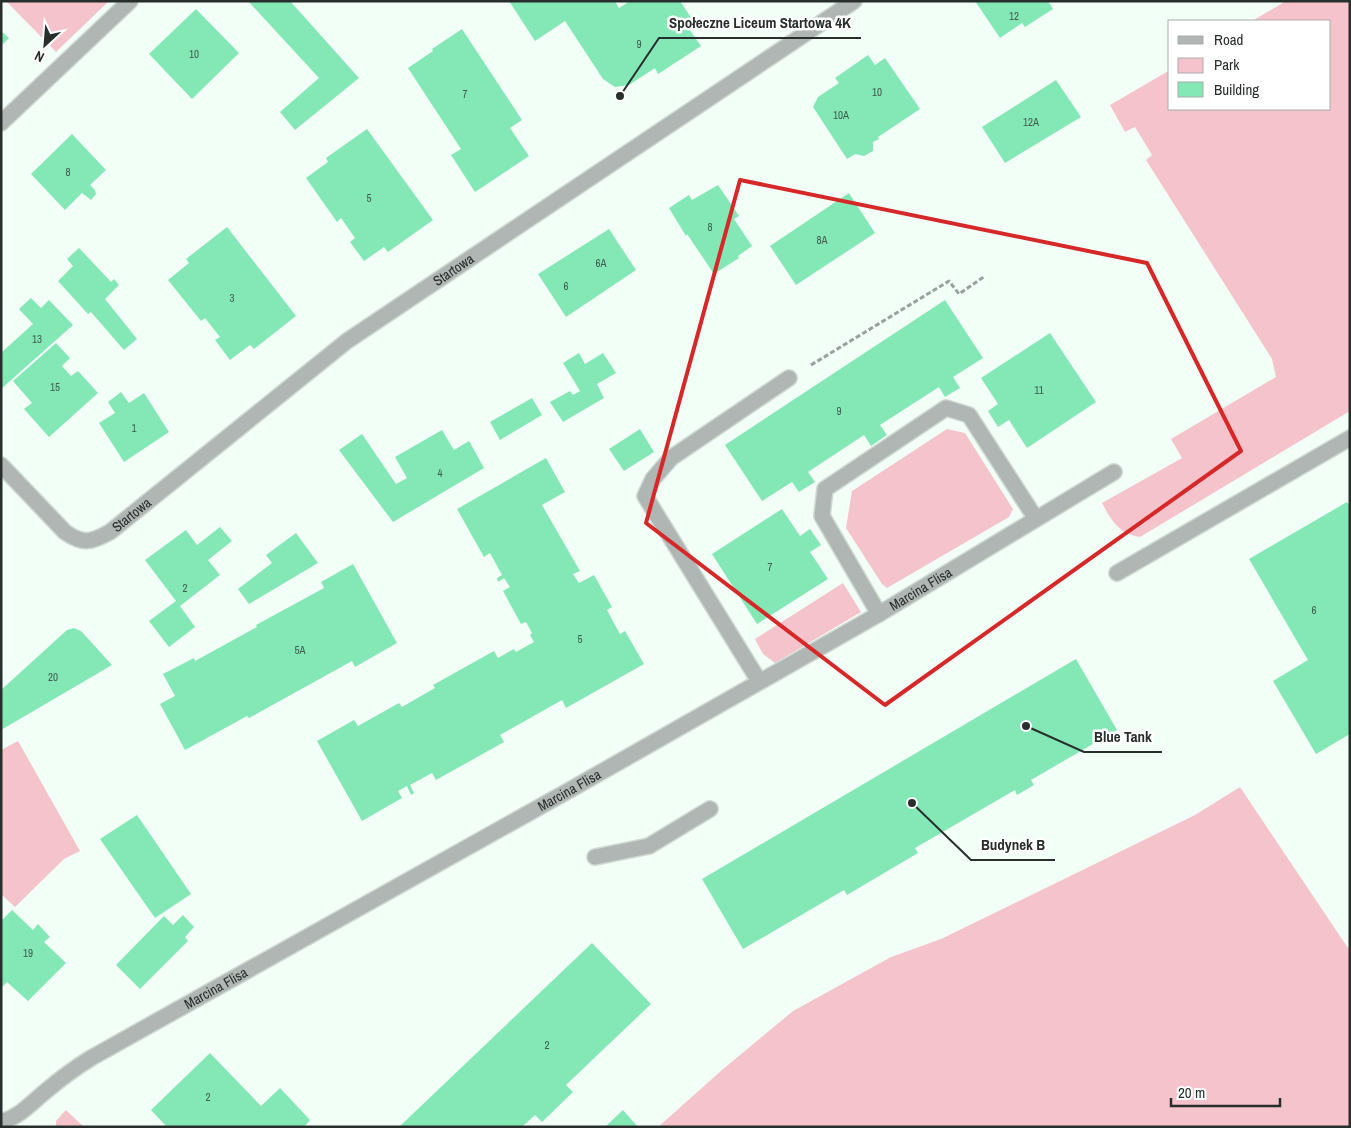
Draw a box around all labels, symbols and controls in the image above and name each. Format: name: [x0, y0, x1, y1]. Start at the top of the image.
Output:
callout: Społeczne Liceum Startowa 4K: [659, 8, 861, 38]
house number: 12: [1009, 9, 1019, 23]
text: Społeczne Liceum Startowa 4K: [669, 12, 851, 33]
north arrow: [20, 20, 70, 70]
legend: [1168, 20, 1331, 110]
text: Road: [1214, 29, 1243, 50]
house number: 9: [636, 37, 642, 51]
text: N: [32, 47, 47, 67]
house number: 10: [189, 47, 199, 61]
text: Park: [1214, 54, 1240, 75]
text: Building: [1214, 79, 1259, 100]
house number: 10: [872, 85, 882, 99]
house number: 7: [462, 87, 468, 101]
house number: 10A: [833, 108, 850, 122]
house number: 12A: [1023, 115, 1040, 129]
house number: 8: [65, 165, 71, 179]
house number: 5: [366, 191, 372, 205]
house number: 8: [707, 220, 713, 234]
house number: 8A: [816, 233, 828, 247]
street label: Startowa: [430, 249, 478, 290]
house number: 6A: [595, 256, 607, 270]
house number: 6: [563, 279, 569, 293]
house number: 3: [229, 291, 235, 305]
house number: 13: [32, 332, 42, 346]
house number: 15: [50, 380, 60, 394]
house number: 11: [1034, 383, 1044, 397]
house number: 9: [836, 404, 842, 418]
house number: 1: [131, 421, 137, 435]
house number: 4: [437, 466, 443, 480]
street label: Startowa: [108, 493, 155, 536]
house number: 7: [767, 560, 773, 574]
street label: Marcina Flisa: [886, 563, 956, 615]
house number: 2: [182, 581, 188, 595]
house number: 6: [1311, 603, 1317, 617]
house number: 5: [577, 632, 583, 646]
house number: 5A: [294, 643, 306, 657]
house number: 20: [48, 670, 58, 684]
callout: Blue Tank: [1084, 722, 1162, 752]
text: Blue Tank: [1094, 726, 1152, 747]
street label: Marcina Flisa: [534, 765, 604, 815]
callout: Budynek B: [971, 830, 1055, 860]
text: Budynek B: [981, 834, 1045, 855]
house number: 19: [23, 946, 33, 960]
street label: Marcina Flisa: [181, 963, 251, 1013]
house number: 2: [544, 1038, 550, 1052]
scale bar: [1171, 1076, 1280, 1108]
text: 20 m: [1178, 1082, 1205, 1103]
house number: 2: [205, 1090, 211, 1104]

